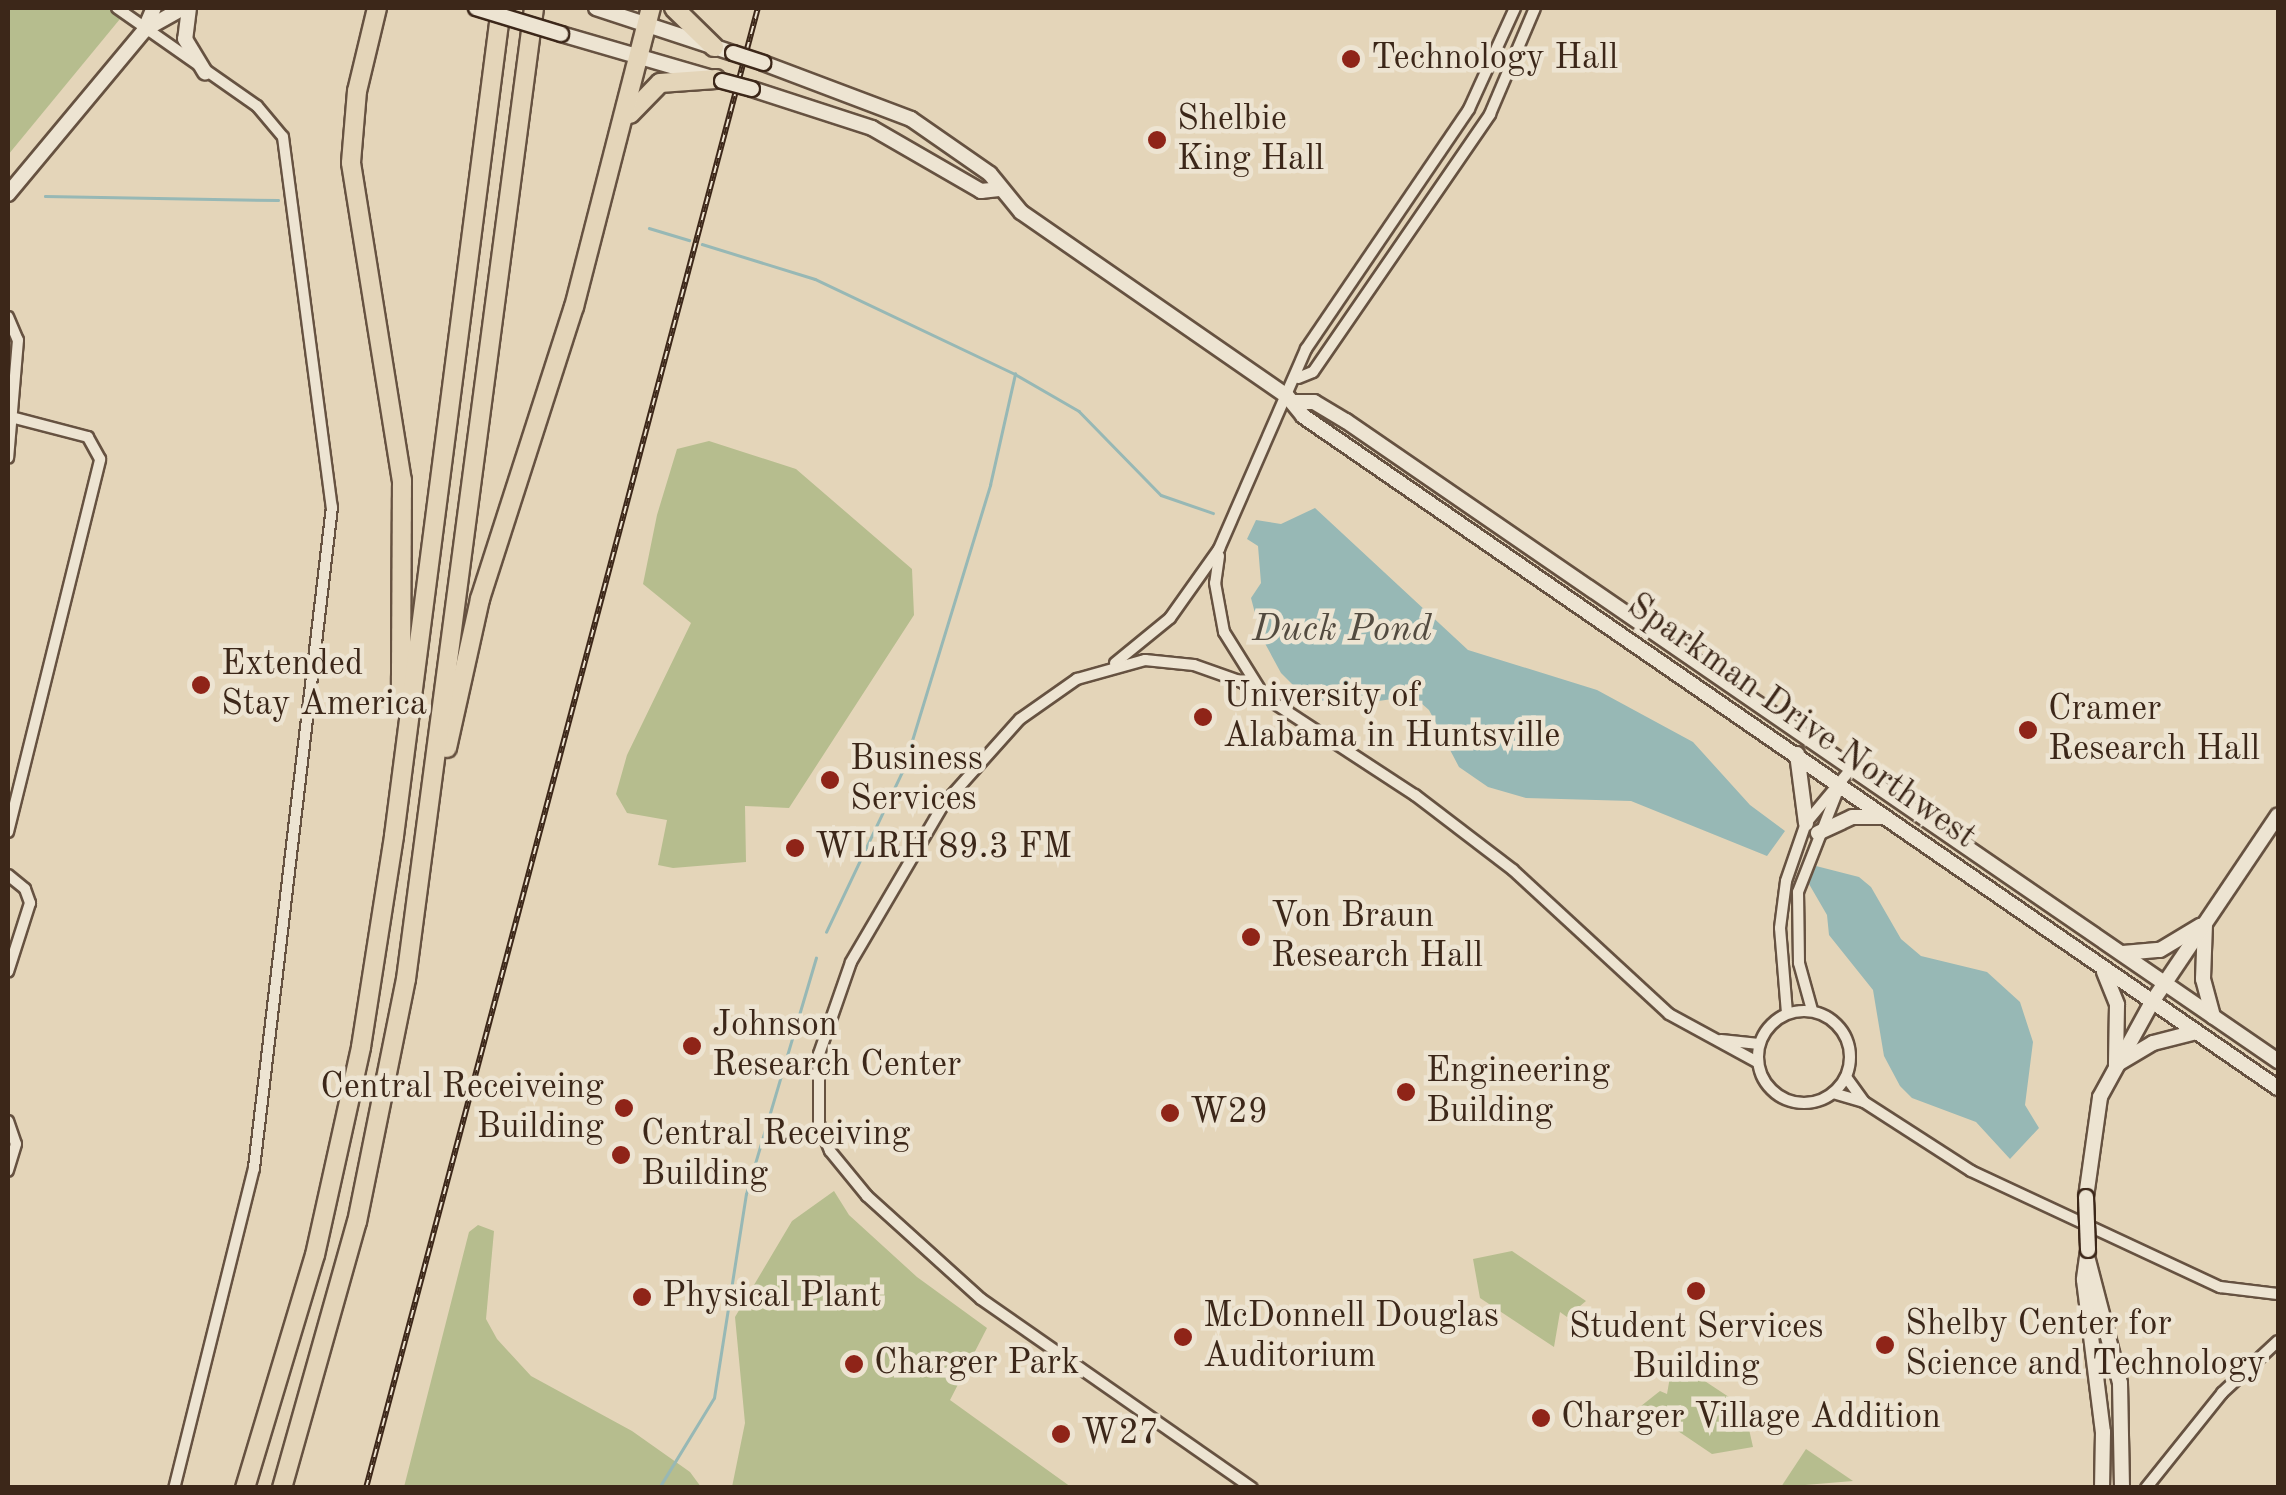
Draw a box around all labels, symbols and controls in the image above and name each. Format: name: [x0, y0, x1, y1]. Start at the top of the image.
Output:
place label: Technology Hall: [1371, 38, 1618, 80]
marker: Technology Hall: [1340, 48, 1362, 70]
place label: Shelbie King Hall: [1177, 99, 1324, 181]
marker: Shelbie King Hall: [1146, 129, 1168, 151]
street label: Sparkman Drive Northwest: [1618, 585, 1984, 859]
water label: Duck Pond: [1252, 608, 1432, 654]
place label: Extended Stay America: [221, 644, 427, 726]
marker: Extended Stay America: [190, 674, 212, 696]
place label: University of Alabama in Huntsville: [1223, 676, 1560, 758]
place label: Cramer Research Hall: [2048, 689, 2260, 771]
marker: University of Alabama in Huntsville: [1192, 706, 1214, 728]
marker: Cramer Research Hall: [2017, 719, 2039, 741]
place label: Business Services: [850, 739, 983, 821]
marker: Business Services: [819, 769, 841, 791]
place label: WLRH 89.3 FM: [815, 827, 1072, 869]
marker: WLRH 89.3 FM: [784, 837, 806, 859]
place label: Von Braun Research Hall: [1271, 896, 1483, 978]
marker: Von Braun Research Hall: [1240, 926, 1262, 948]
place label: Johnson Research Center: [712, 1005, 961, 1087]
marker: Johnson Research Center: [681, 1035, 703, 1057]
place label: Engineering Building: [1426, 1051, 1610, 1133]
place label: Central Receiveing Building: [320, 1067, 604, 1149]
marker: Engineering Building: [1395, 1081, 1417, 1103]
place label: W29: [1190, 1092, 1268, 1134]
marker: Central Receiveing Building: [613, 1097, 635, 1119]
marker: W29: [1159, 1102, 1181, 1124]
place label: Central Receiving Building: [641, 1114, 910, 1196]
marker: Central Receiving Building: [610, 1144, 632, 1166]
place label: Physical Plant: [662, 1276, 882, 1318]
marker: Student Services Building: [1685, 1280, 1707, 1302]
marker: Physical Plant: [631, 1286, 653, 1308]
place label: McDonnell Douglas Auditorium: [1203, 1296, 1499, 1378]
place label: Shelby Center for Science and Technology: [1905, 1304, 2265, 1386]
place label: Student Services Building: [1569, 1307, 1823, 1389]
marker: McDonnell Douglas Auditorium: [1172, 1326, 1194, 1348]
marker: Shelby Center for Science and Technology: [1874, 1334, 1896, 1356]
place label: Charger Park: [874, 1343, 1079, 1385]
marker: Charger Park: [843, 1353, 865, 1375]
place label: Charger Village Addition: [1561, 1397, 1941, 1439]
marker: Charger Village Addition: [1530, 1407, 1552, 1429]
place label: W27: [1081, 1413, 1159, 1455]
marker: W27: [1050, 1423, 1072, 1445]

